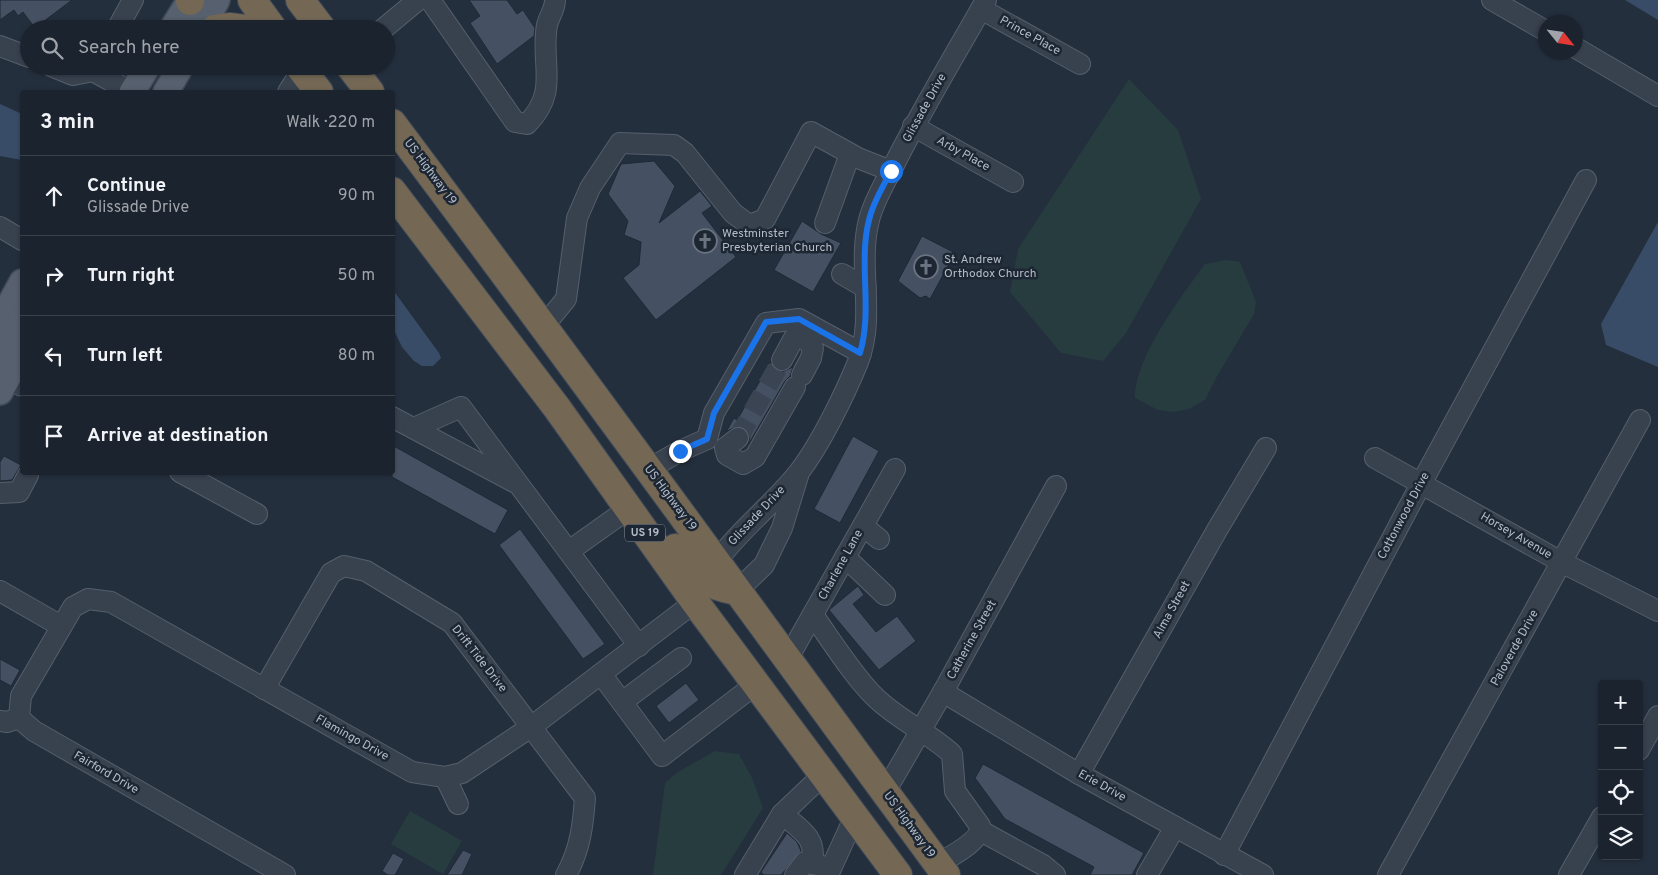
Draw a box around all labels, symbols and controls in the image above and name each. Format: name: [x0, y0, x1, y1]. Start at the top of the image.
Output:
street label: Prince Place: [997, 13, 1063, 59]
north arrow: [1538, 15, 1583, 60]
search box: [20, 20, 395, 75]
icon: search: [38, 34, 66, 62]
text: Search here: [78, 36, 180, 60]
street label: Glissade Drive: [899, 71, 951, 145]
text: 3 min: [40, 109, 95, 136]
text: Walk · 220 m: [286, 113, 375, 133]
street label: Arby Place: [934, 133, 992, 175]
street label: US Highway 19: [400, 136, 460, 208]
route start: [880, 160, 903, 183]
text: Continue: [87, 174, 166, 198]
icon: ahead: [40, 182, 68, 210]
text: 90 m: [338, 186, 375, 206]
text: Glissade Drive: [87, 198, 189, 218]
place label: Westminster Presbyterian Church: [722, 226, 832, 256]
church icon: Westminster Presbyterian Church: [692, 228, 718, 254]
place label: St. Andrew Orthodox Church: [944, 252, 1036, 282]
church icon: St. Andrew Orthodox Church: [913, 254, 939, 280]
icon: right: [40, 262, 68, 290]
text: Turn right: [87, 264, 175, 288]
text: 50 m: [338, 266, 375, 286]
icon: left: [40, 342, 68, 370]
text: Turn left: [87, 344, 163, 368]
text: 80 m: [338, 346, 375, 366]
icon: arrive: [40, 422, 68, 450]
text: Arrive at destination: [87, 424, 268, 448]
route end: [669, 440, 692, 463]
street label: US Highway 19: [640, 462, 700, 534]
street label: Cottonwood Drive: [1374, 470, 1434, 562]
street label: Glissade Drive: [725, 483, 789, 549]
street label: Horsey Avenue: [1477, 509, 1555, 563]
road number: US 19: [625, 524, 665, 542]
street label: Charlene Lane: [815, 527, 867, 603]
street label: Alma Street: [1150, 578, 1194, 642]
street label: Catherine Street: [944, 597, 1000, 683]
street label: Paloverde Drive: [1487, 607, 1543, 689]
street label: Drift Tide Drive: [448, 622, 510, 696]
map controls: [1598, 680, 1643, 860]
button: +: [1598, 680, 1643, 725]
street label: Flamingo Drive: [313, 711, 391, 765]
button: −: [1598, 725, 1643, 770]
street label: Fairford Drive: [71, 748, 141, 798]
street label: Erie Drive: [1075, 766, 1129, 806]
button: locate: [1598, 770, 1643, 815]
street label: US Highway 19: [879, 788, 939, 862]
button: layers: [1598, 815, 1643, 860]

